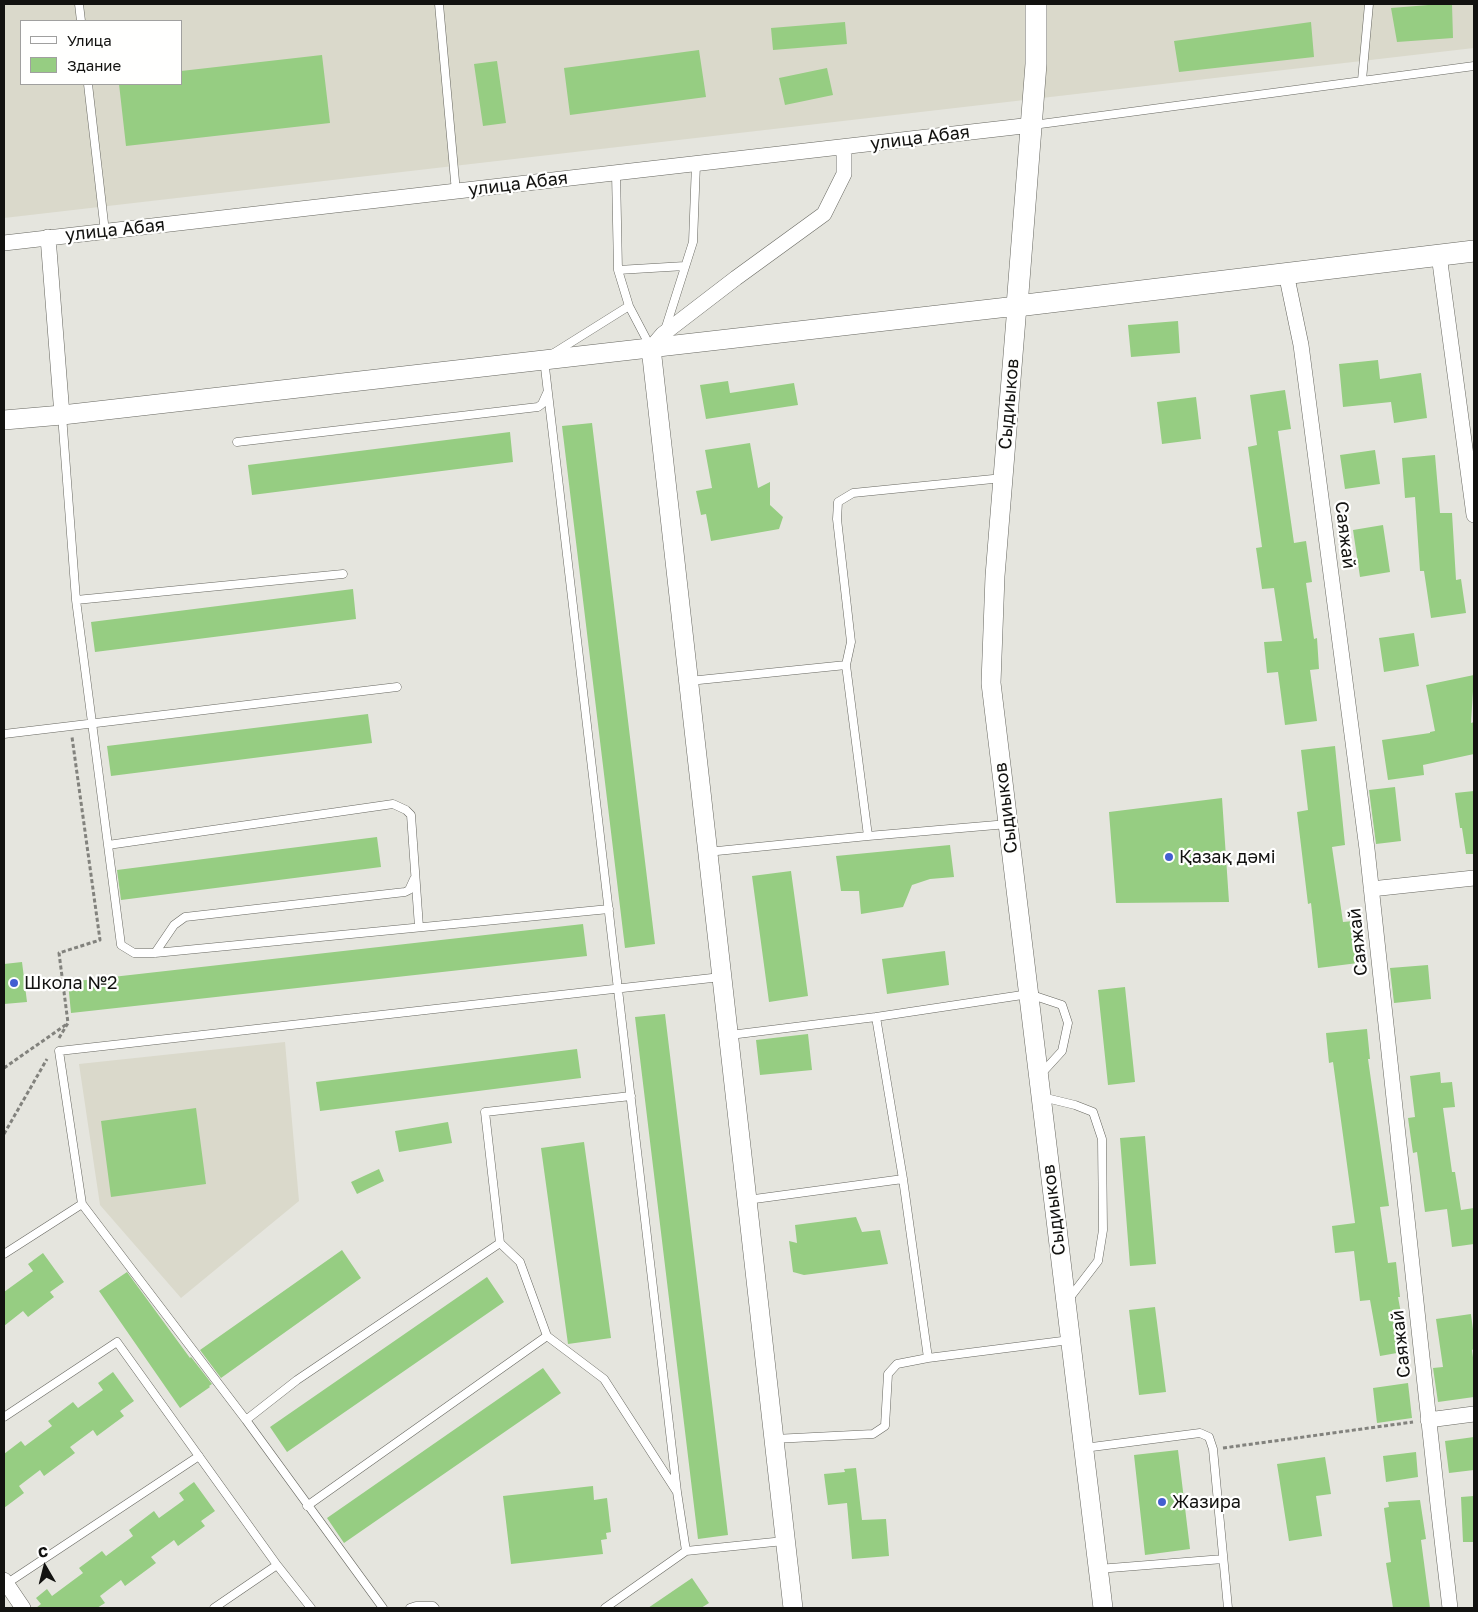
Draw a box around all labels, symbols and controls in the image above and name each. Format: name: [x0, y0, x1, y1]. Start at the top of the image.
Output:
legend: [20, 20, 182, 85]
text: Улица: [67, 31, 112, 49]
text: Здание: [67, 56, 121, 74]
street label: улица Абая: [869, 121, 971, 155]
street label: улица Абая: [467, 167, 569, 201]
street label: улица Абая: [64, 214, 166, 246]
street label: Сыдиыков: [994, 358, 1024, 450]
street label: Саяжай: [1330, 500, 1360, 570]
street label: Сыдиыков: [990, 761, 1022, 855]
place label: Қазақ дәмі: [1179, 846, 1276, 868]
marker: Қазақ дәмі: [1163, 851, 1175, 863]
street label: Саяжай: [1344, 907, 1372, 977]
place label: Школа №2: [24, 972, 117, 994]
marker: Школа №2: [8, 977, 20, 989]
street label: Сыдиыков: [1038, 1163, 1070, 1257]
street label: Саяжай: [1387, 1309, 1415, 1379]
place label: Жазира: [1172, 1491, 1241, 1513]
marker: Жазира: [1156, 1496, 1168, 1508]
north arrow: [20, 1542, 70, 1592]
text: С: [37, 1543, 49, 1561]

